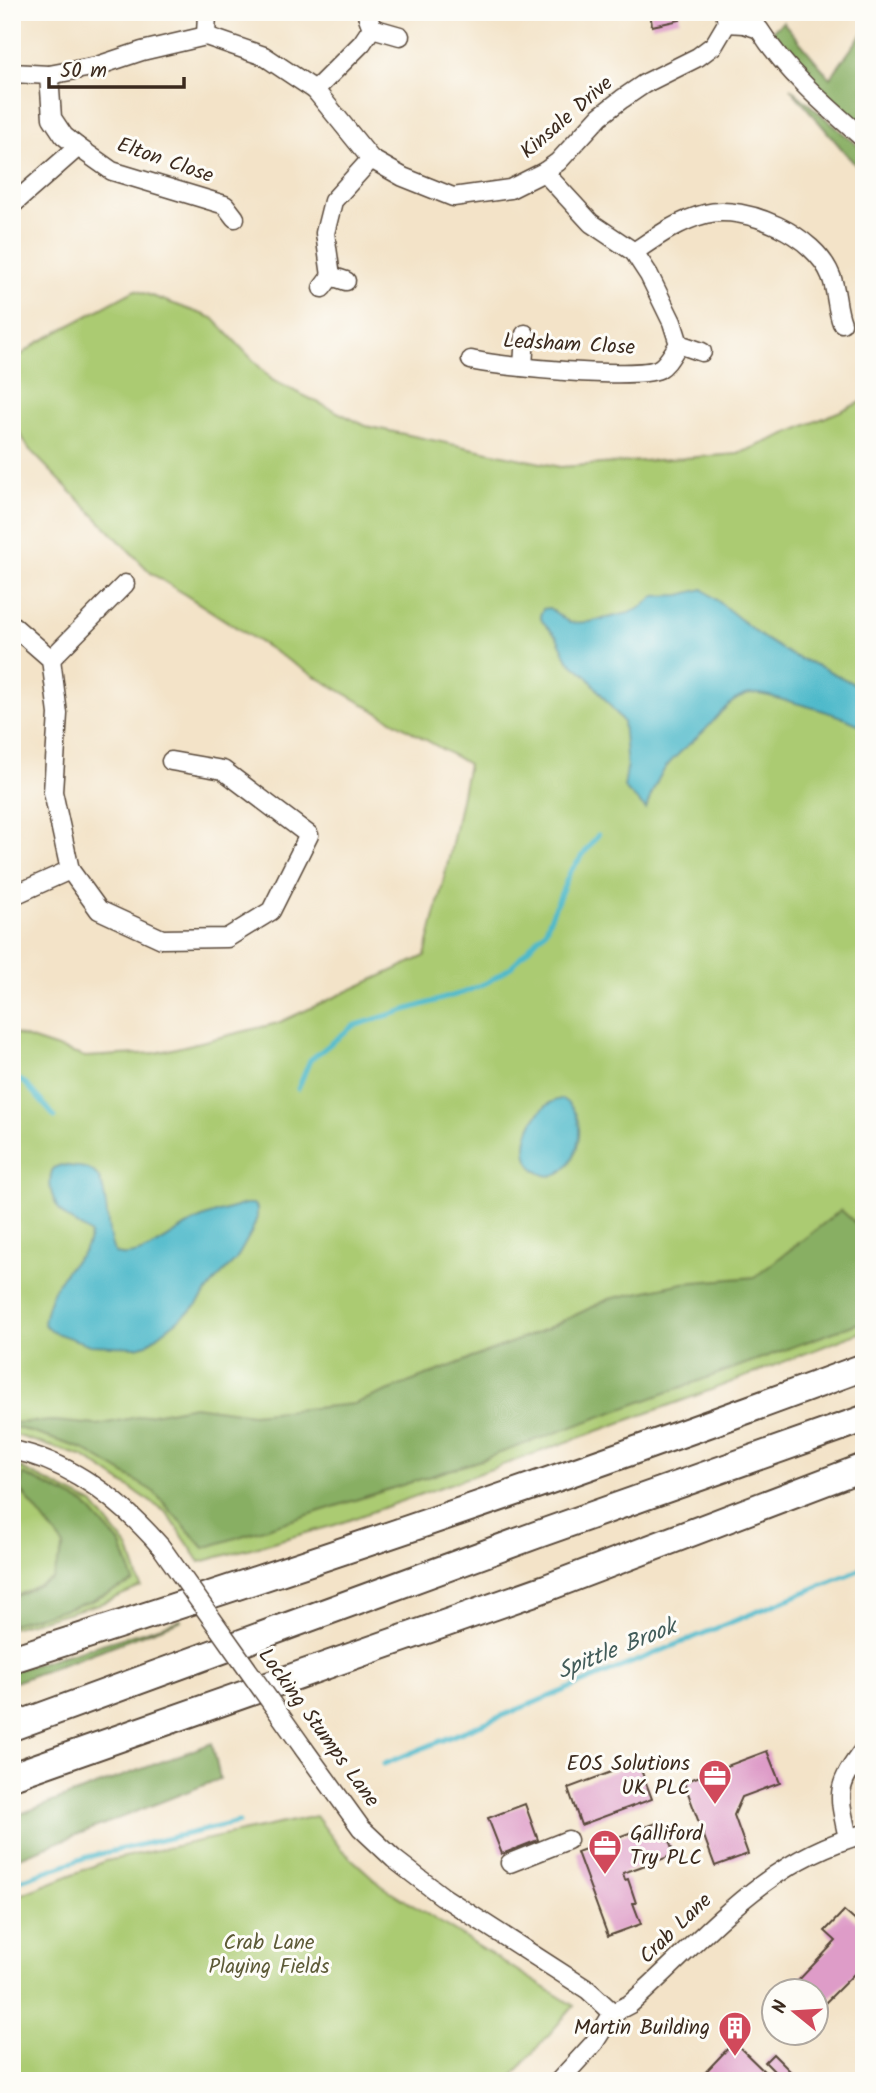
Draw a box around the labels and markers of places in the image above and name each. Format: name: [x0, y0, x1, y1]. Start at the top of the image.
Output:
place label: EOS Solutions UK PLC: [567, 1748, 690, 1805]
office icon: EOS Solutions UK PLC: [696, 1757, 734, 1806]
place label: Galliford Try PLC: [630, 1818, 703, 1875]
office icon: Galliford Try PLC: [586, 1827, 624, 1876]
building icon: Martin Building: [716, 2009, 754, 2058]
place label: Martin Building: [574, 2012, 710, 2045]

